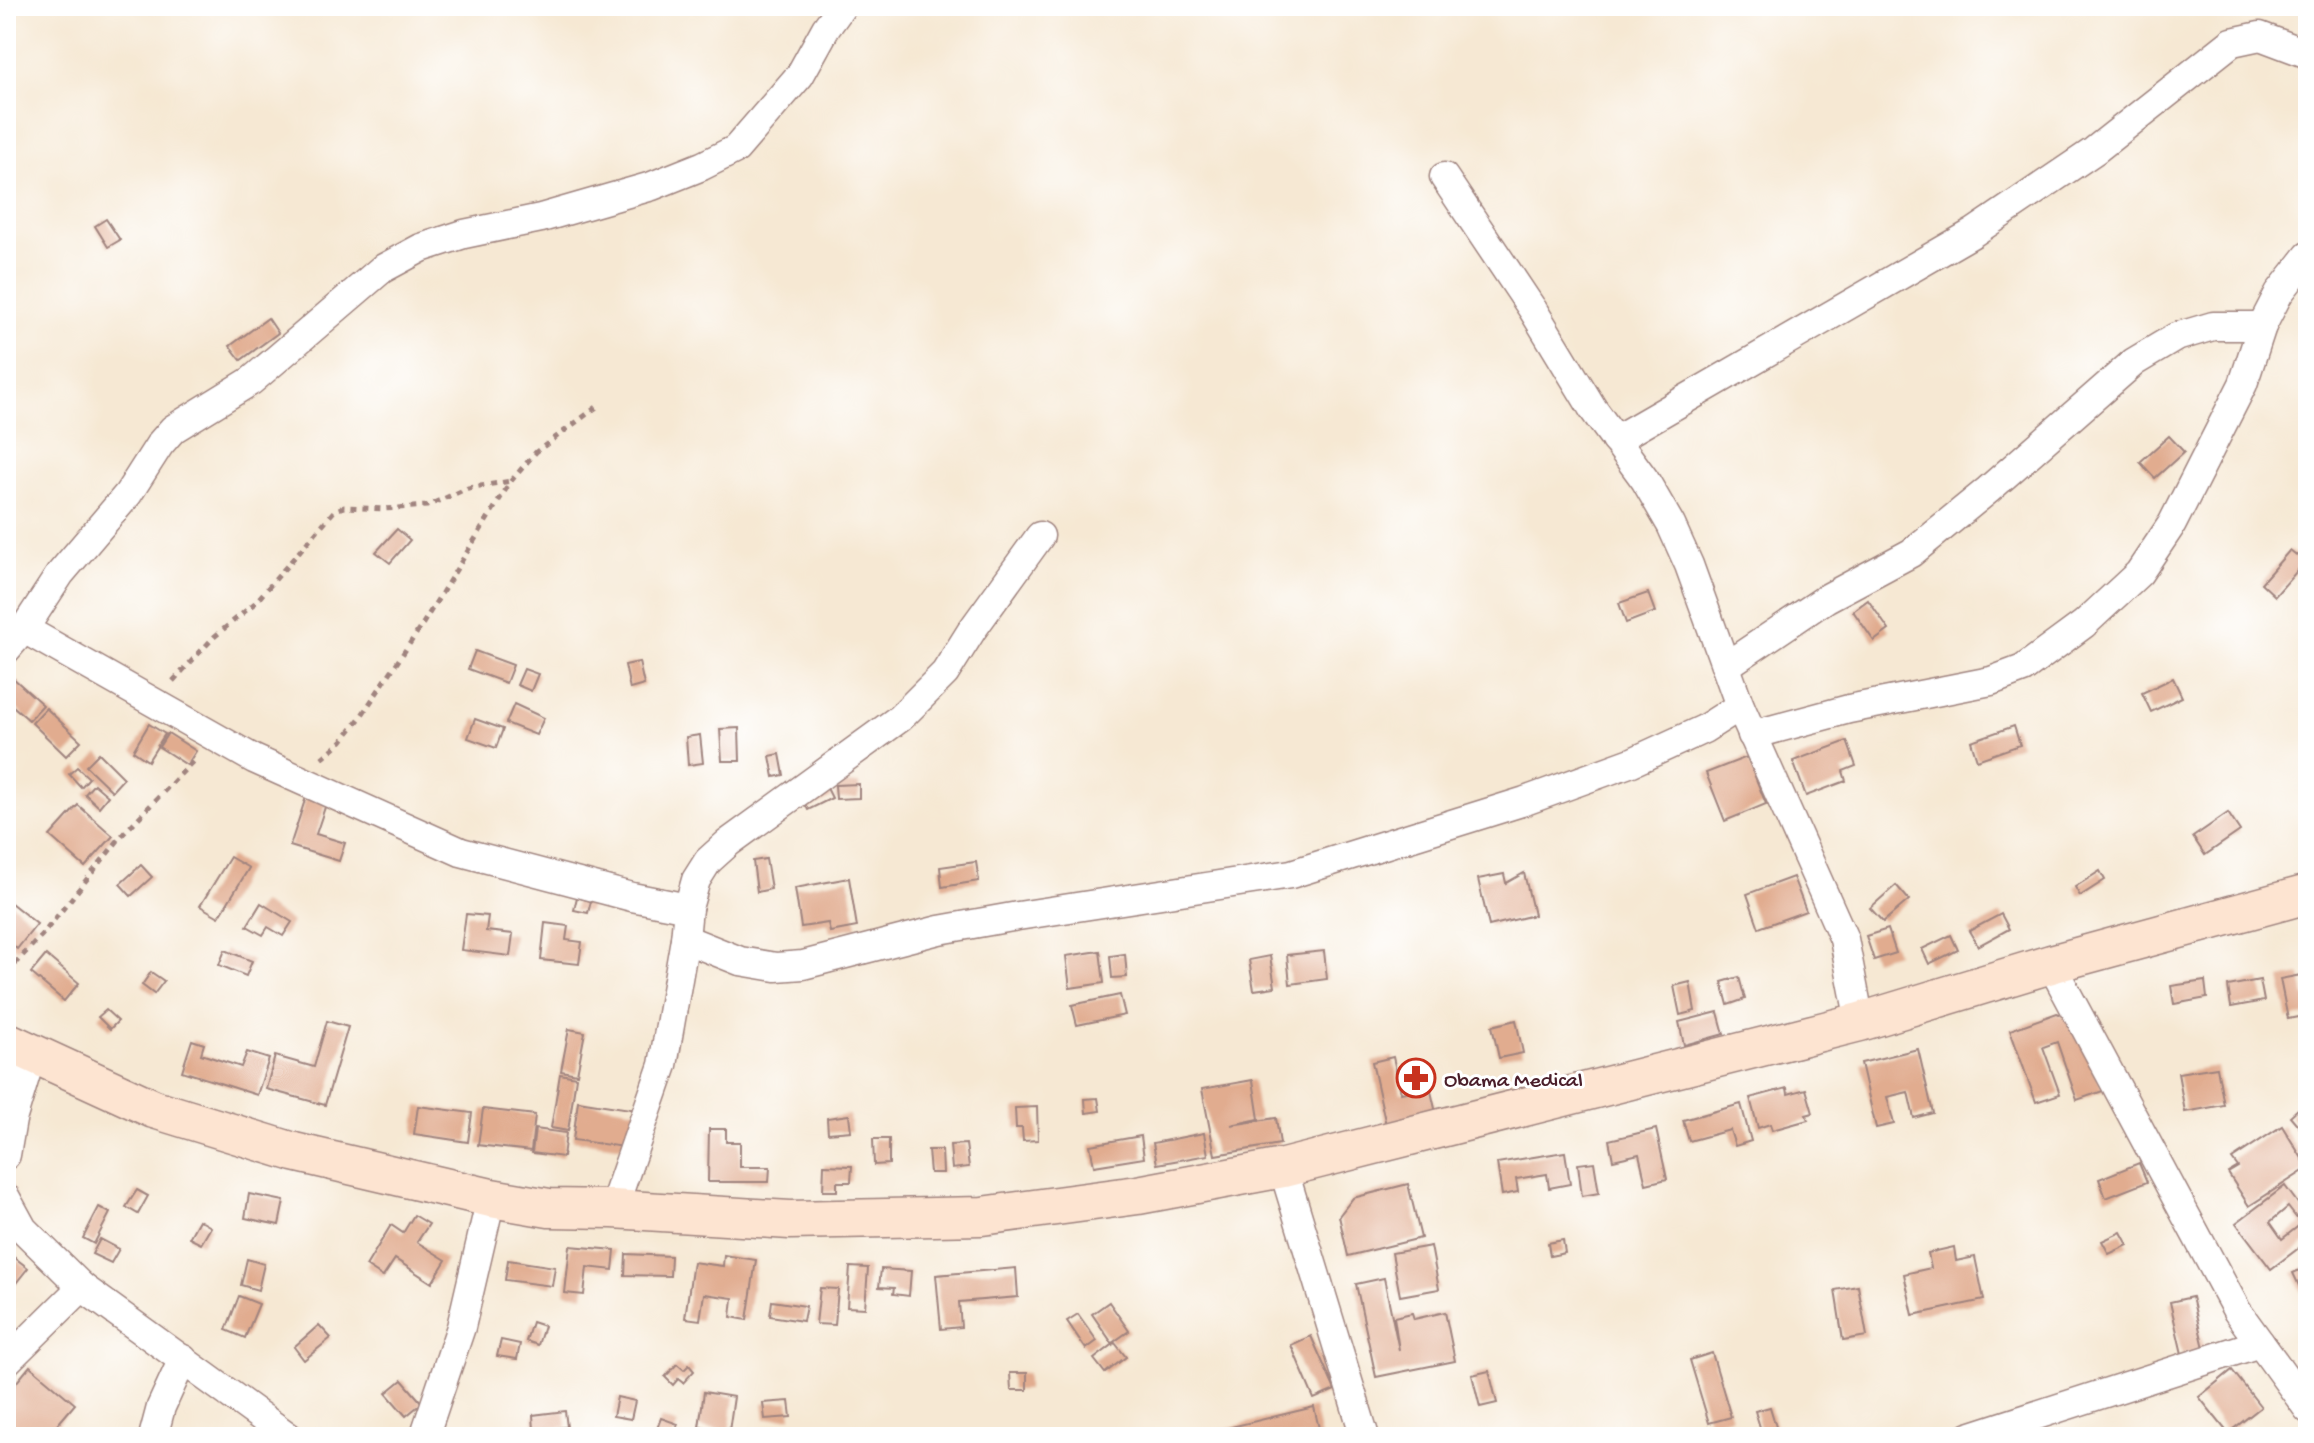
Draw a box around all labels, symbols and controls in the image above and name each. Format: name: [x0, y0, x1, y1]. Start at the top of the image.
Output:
pharmacy icon: Obama Medical: [1395, 1057, 1437, 1099]
place label: Obama Medical: [1444, 1069, 1583, 1095]

